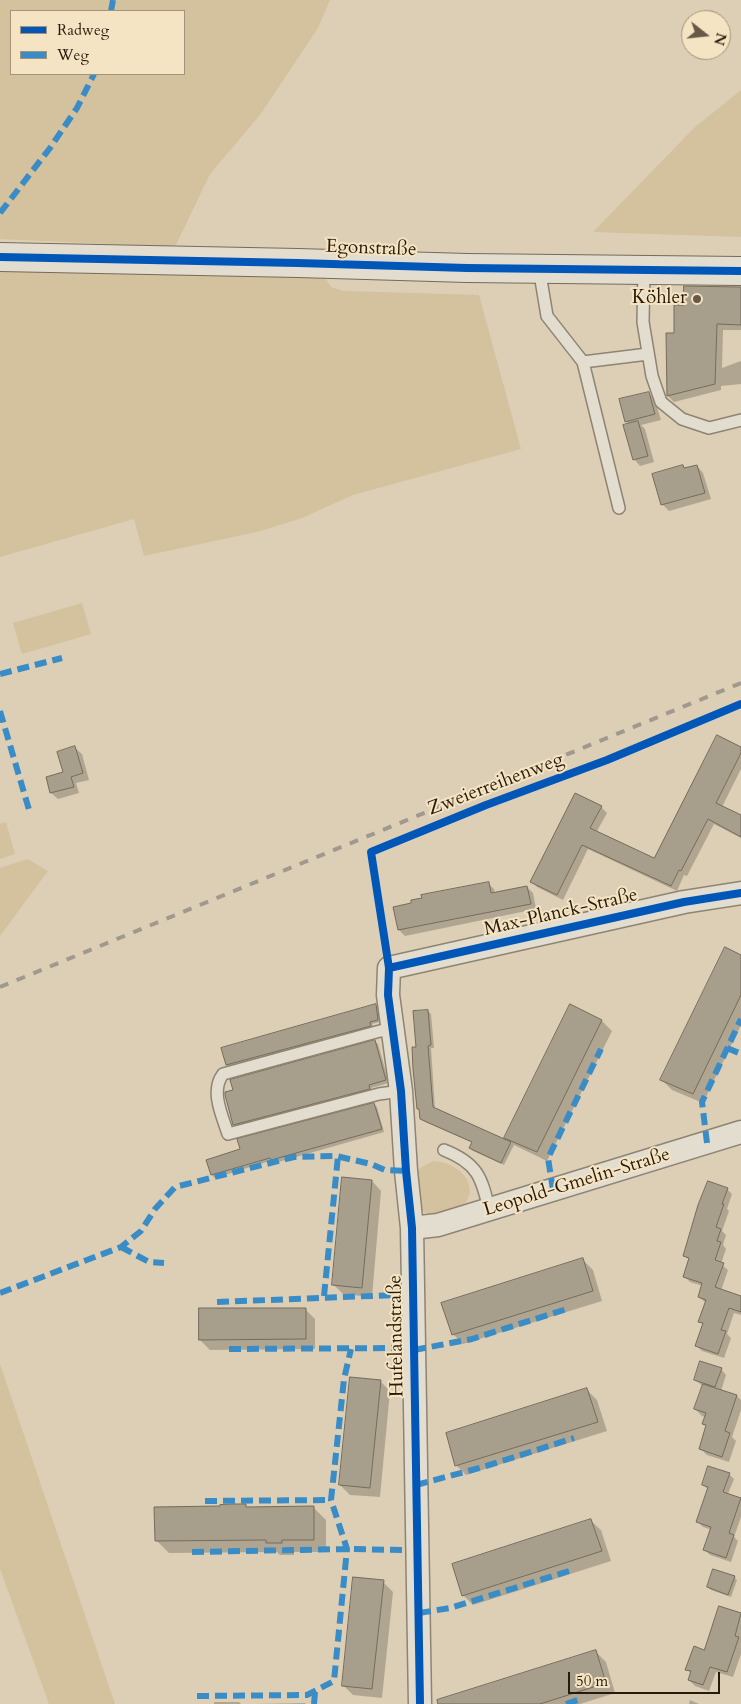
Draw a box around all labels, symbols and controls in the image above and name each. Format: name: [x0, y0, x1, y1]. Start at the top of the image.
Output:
legend: [10, 10, 185, 75]
north arrow: [681, 10, 731, 60]
text: Radweg: [57, 20, 109, 40]
text: N: [709, 31, 731, 47]
text: Weg: [57, 45, 89, 65]
street label: Egonstraße: [325, 236, 417, 262]
place label: Köhler: [632, 288, 687, 310]
marker: Köhler: [691, 293, 703, 305]
street label: Zweierreihenweg: [425, 749, 567, 821]
street label: Max-Planck-Straße: [482, 884, 640, 942]
street label: Leopold-Gmelin-Straße: [481, 1144, 673, 1222]
street label: Hufelandstraße: [385, 1275, 409, 1397]
scale bar: [571, 1662, 724, 1694]
text: 50 m: [576, 1671, 608, 1691]

